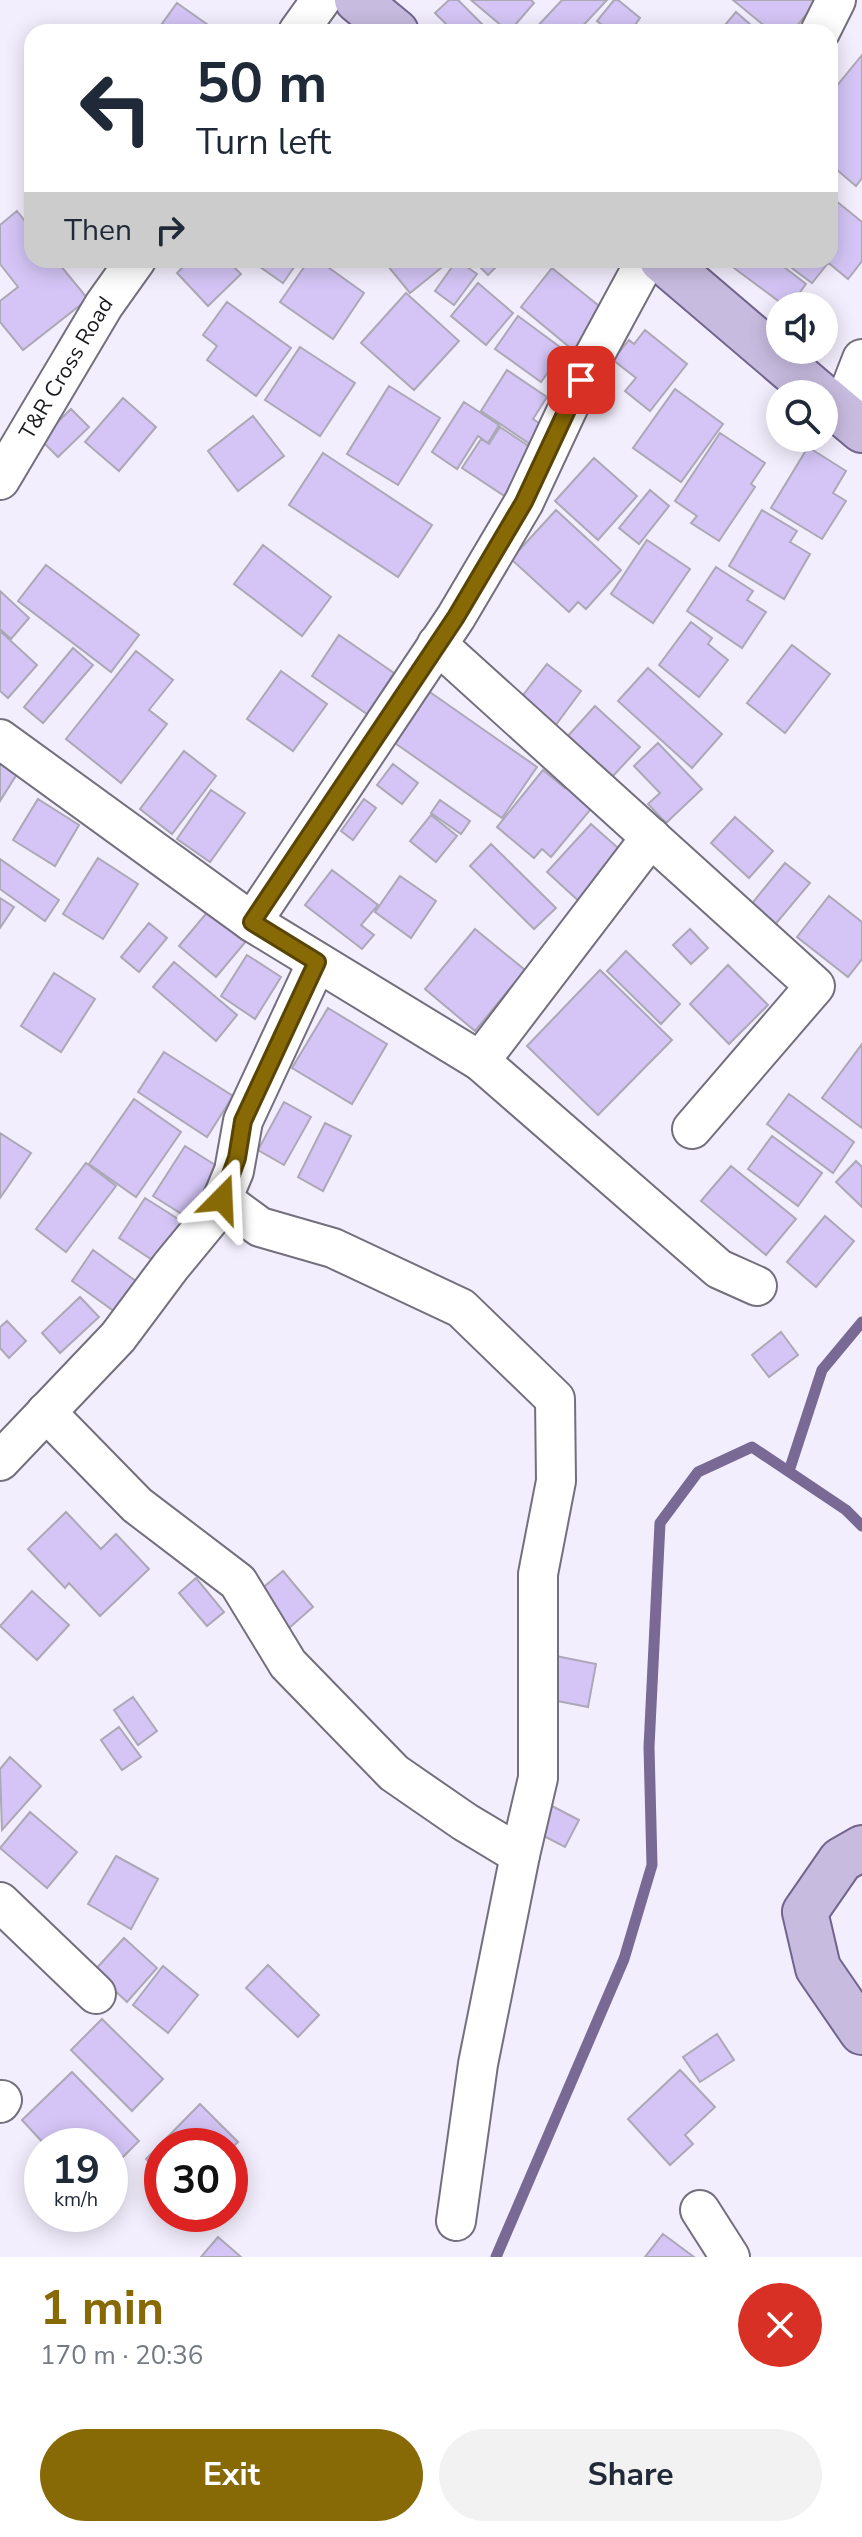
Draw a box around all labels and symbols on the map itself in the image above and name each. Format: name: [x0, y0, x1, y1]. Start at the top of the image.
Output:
street label: T&R Cross Road: [12, 291, 120, 445]
pin: [547, 346, 615, 414]
position arrow: [180, 1157, 264, 1241]
speed limit sign: 30: [144, 2128, 248, 2232]

